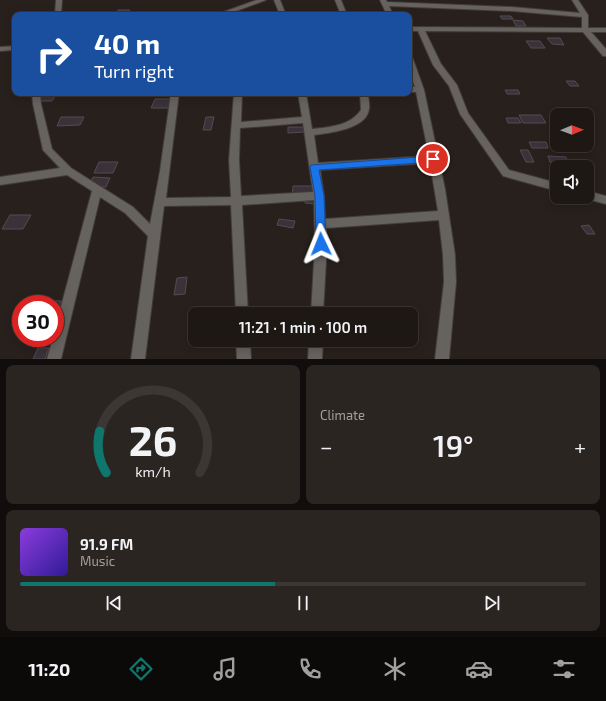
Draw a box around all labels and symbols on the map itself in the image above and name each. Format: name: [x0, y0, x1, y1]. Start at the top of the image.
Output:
north arrow: [550, 108, 594, 152]
pin: [416, 142, 450, 176]
position arrow: [300, 223, 342, 265]
speed limit sign: 30: [12, 295, 64, 347]

